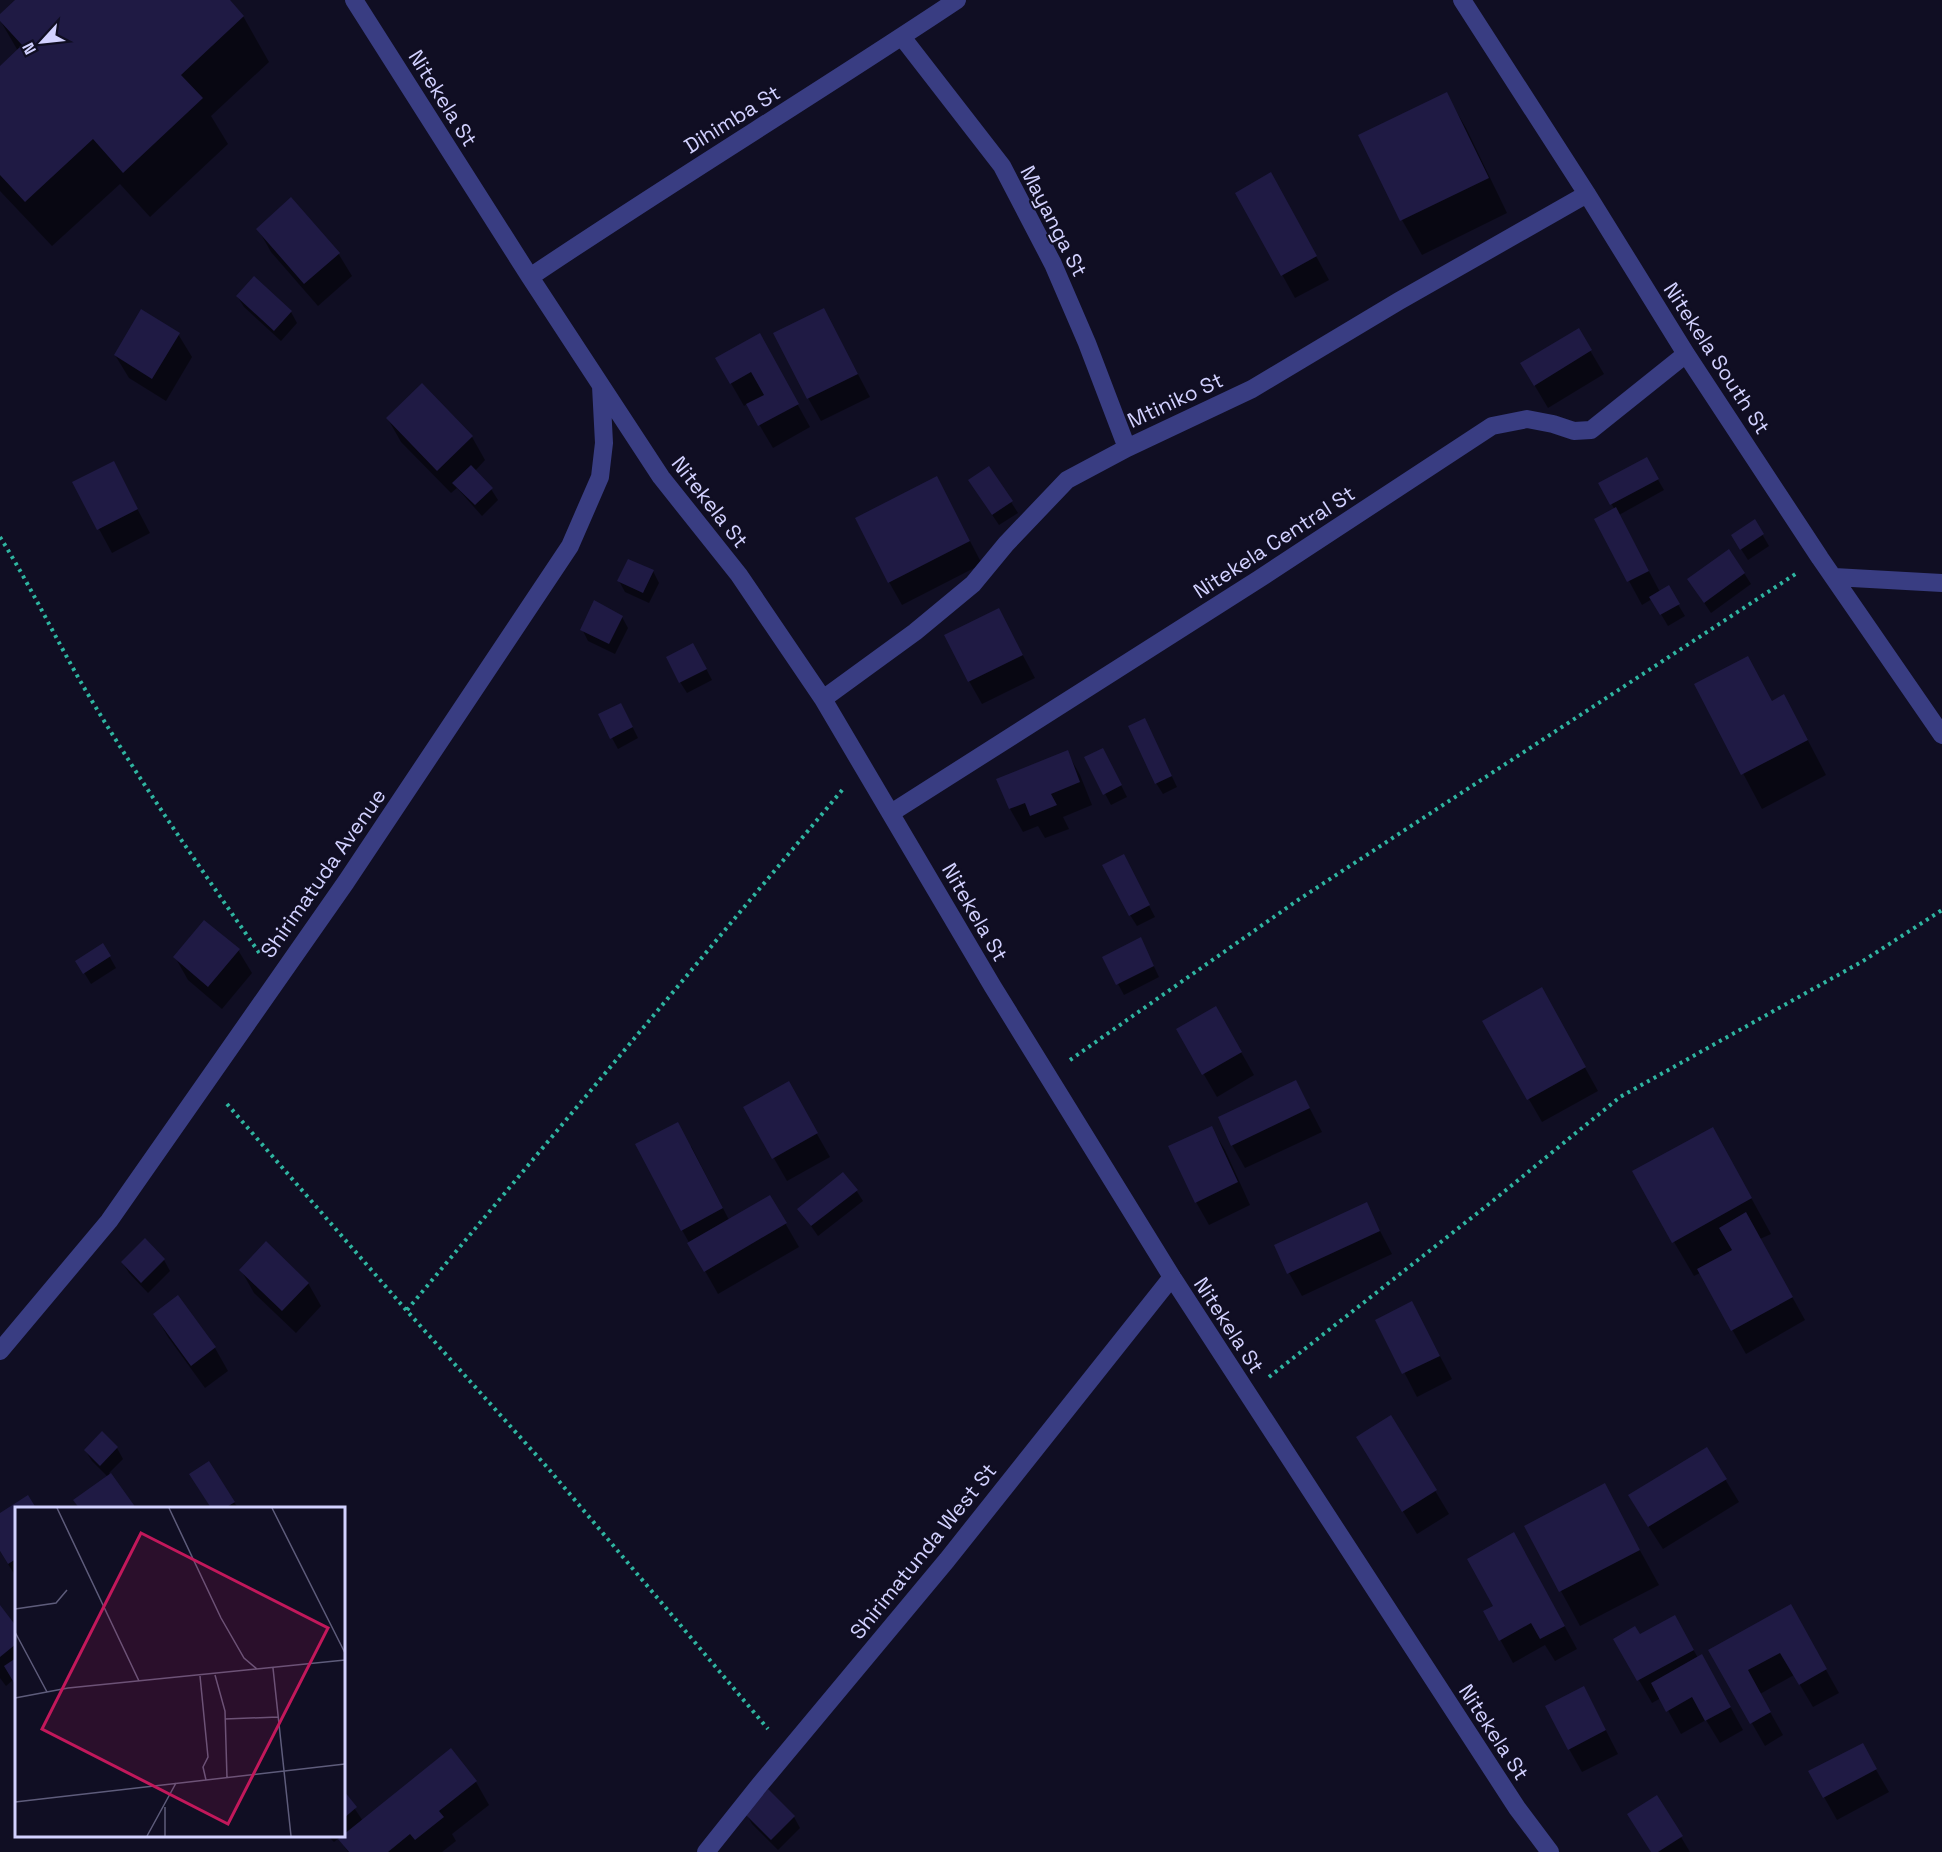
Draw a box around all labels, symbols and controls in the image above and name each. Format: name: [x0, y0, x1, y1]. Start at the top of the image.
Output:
north arrow: [12, 12, 72, 72]
text: N: [17, 39, 41, 58]
street label: Nitekela St: [403, 45, 483, 151]
street label: Dihimba St: [679, 79, 785, 159]
street label: Mayanga St: [1014, 161, 1094, 281]
street label: Nitekela South St: [1658, 277, 1776, 439]
street label: Mtiniko St: [1123, 366, 1227, 434]
street label: Nitekela St: [666, 451, 754, 553]
street label: Nitekela Central St: [1188, 480, 1360, 604]
street label: Shirimatuda Avenue: [254, 783, 392, 963]
street label: Nitekela St: [936, 858, 1014, 966]
street label: Nitekela St: [1188, 1272, 1270, 1378]
street label: Shirimatunda West St: [844, 1458, 1002, 1644]
inset map: [15, 1507, 345, 1837]
street label: Nitekela St: [1453, 1679, 1535, 1785]

